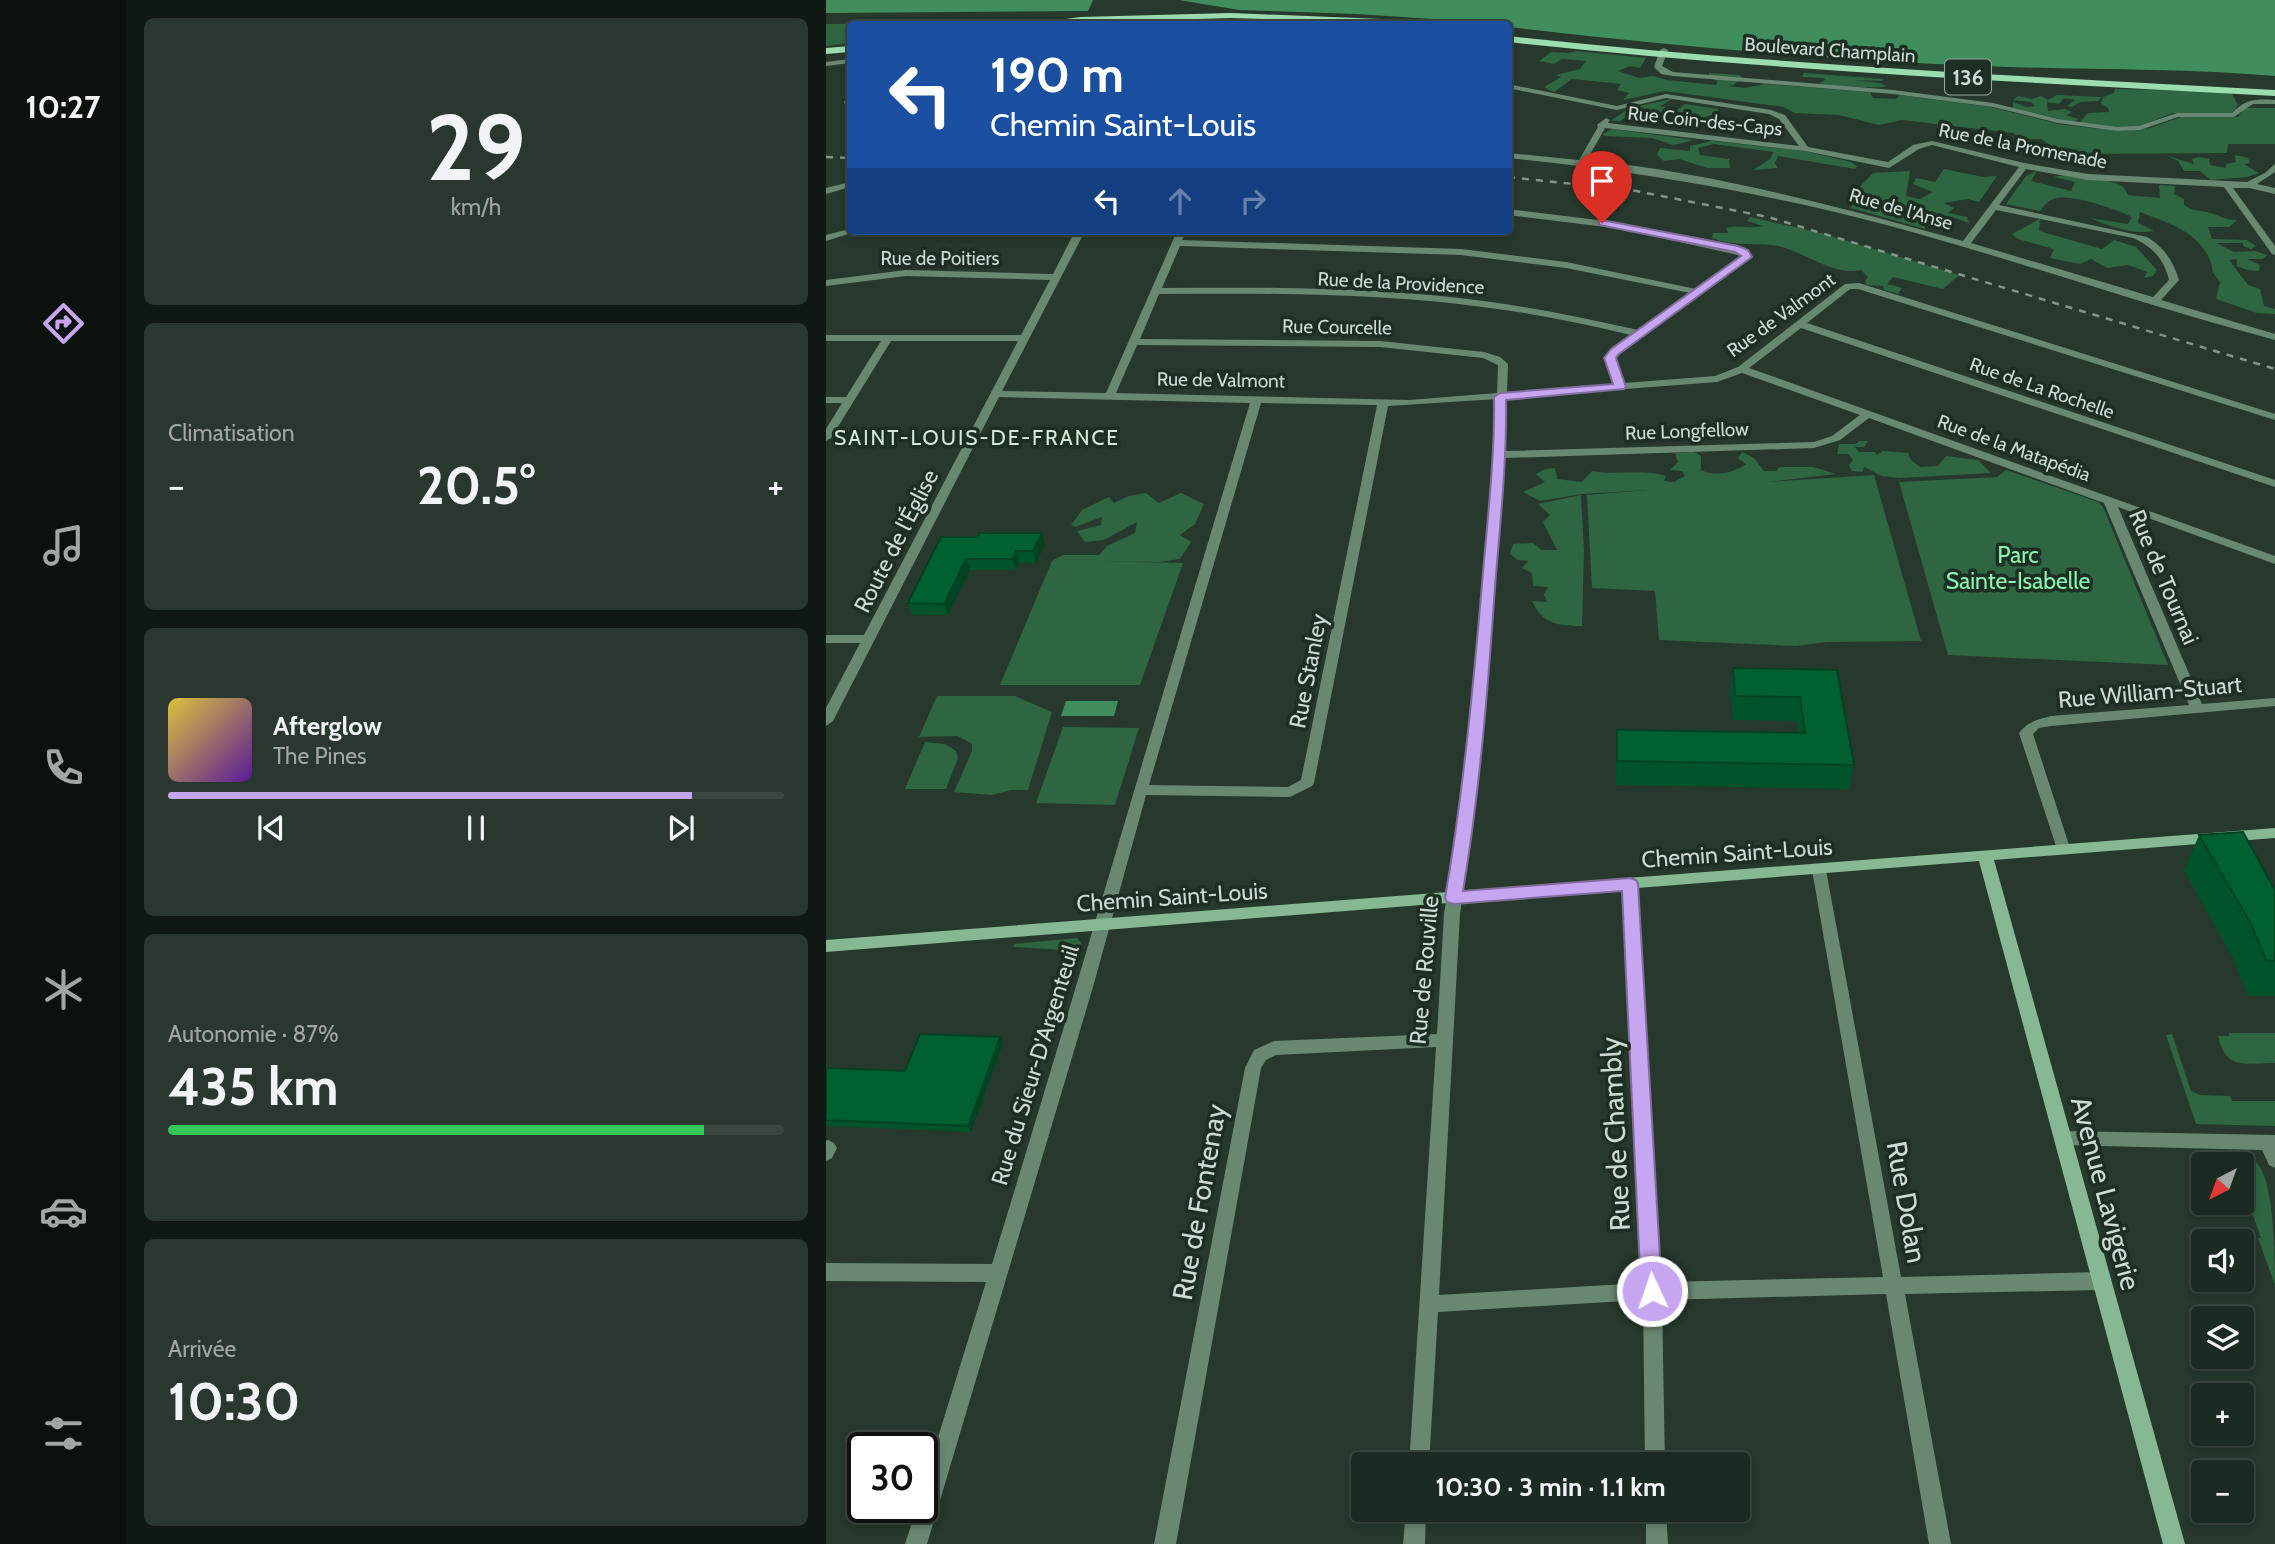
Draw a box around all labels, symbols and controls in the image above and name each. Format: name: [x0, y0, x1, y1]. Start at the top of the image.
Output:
street label: Boulevard Champlain: [1744, 33, 1916, 67]
text: 190 m: [990, 45, 1124, 104]
icon: left: [875, 49, 966, 140]
road number: 136: [1945, 60, 1991, 94]
text: 10:27: [26, 87, 100, 126]
text: 29: [426, 92, 526, 203]
street label: Rue Coin-des-Caps: [1627, 101, 1784, 141]
text: Chemin Saint-Louis: [990, 105, 1256, 144]
street label: Rue de la Promenade: [1937, 118, 2109, 174]
pin: [1572, 151, 1632, 223]
icon: arrive: [1583, 162, 1621, 200]
icon: left: [1088, 182, 1126, 220]
icon: ahead: [1161, 182, 1199, 220]
icon: right: [1234, 182, 1272, 220]
street label: Rue de l'Anse: [1847, 183, 1956, 235]
text: km/h: [451, 193, 501, 221]
street label: Rue de Poitiers: [881, 247, 1000, 270]
street label: Rue de la Providence: [1317, 267, 1485, 299]
street label: Rue de Valmont: [1722, 268, 1840, 362]
icon: directions: [39, 299, 88, 348]
street label: Rue Courcelle: [1282, 315, 1392, 339]
street label: Rue de La Rochelle: [1967, 352, 2118, 424]
street label: Rue de Valmont: [1157, 367, 1286, 393]
street label: Rue de la Matapédia: [1934, 410, 2094, 486]
street label: Rue Longfellow: [1625, 417, 1750, 445]
text: Climatisation: [168, 419, 295, 447]
district label: SAINT-LOUIS-DE-FRANCE: [834, 425, 1120, 450]
text: 20.5°: [417, 454, 535, 517]
text: −: [168, 462, 185, 509]
text: +: [767, 462, 784, 509]
street label: Route de l'Église: [847, 464, 944, 617]
street label: Rue de Tournai: [2123, 505, 2205, 649]
icon: music: [39, 521, 88, 570]
park label: Parc Sainte-Isabelle: [1946, 541, 2090, 595]
street label: Rue Stanley: [1283, 611, 1333, 731]
street label: Rue William-Stuart: [2057, 670, 2243, 714]
text: Afterglow: [273, 710, 382, 742]
text: The Pines: [273, 742, 367, 770]
icon: phone: [39, 743, 88, 792]
icon: previous: [252, 809, 290, 847]
icon: pause: [457, 809, 495, 847]
icon: next: [662, 809, 700, 847]
street label: Chemin Saint-Louis: [1641, 832, 1833, 874]
street label: Chemin Saint-Louis: [1076, 876, 1268, 918]
street label: Rue de Rouville: [1404, 894, 1444, 1046]
street label: Rue du Sieur-D'Argenteuil: [985, 941, 1085, 1189]
icon: climate: [39, 965, 88, 1014]
text: Autonomie · 87%: [168, 1020, 339, 1048]
street label: Rue de Chambly: [1593, 1036, 1637, 1232]
text: 435 km: [168, 1055, 338, 1118]
street label: Avenue Lavigerie: [2064, 1092, 2148, 1294]
street label: Rue de Fontenay: [1165, 1101, 1233, 1303]
street label: Rue Dolan: [1880, 1138, 1934, 1266]
north arrow: [2191, 1152, 2254, 1214]
map controls: [2191, 1152, 2254, 1523]
icon: car: [39, 1187, 88, 1236]
button: sound: [2191, 1229, 2254, 1292]
position arrow: [1615, 1254, 1689, 1328]
button: layers: [2191, 1306, 2254, 1369]
text: Arrivée: [168, 1335, 236, 1363]
text: 10:30: [168, 1370, 300, 1433]
button: +: [2191, 1383, 2254, 1446]
icon: filters: [39, 1409, 88, 1458]
speed limit sign: 30: [847, 1432, 938, 1523]
button: −: [2191, 1460, 2254, 1523]
text: 10:30 · 3 min · 1.1 km: [1435, 1471, 1666, 1503]

